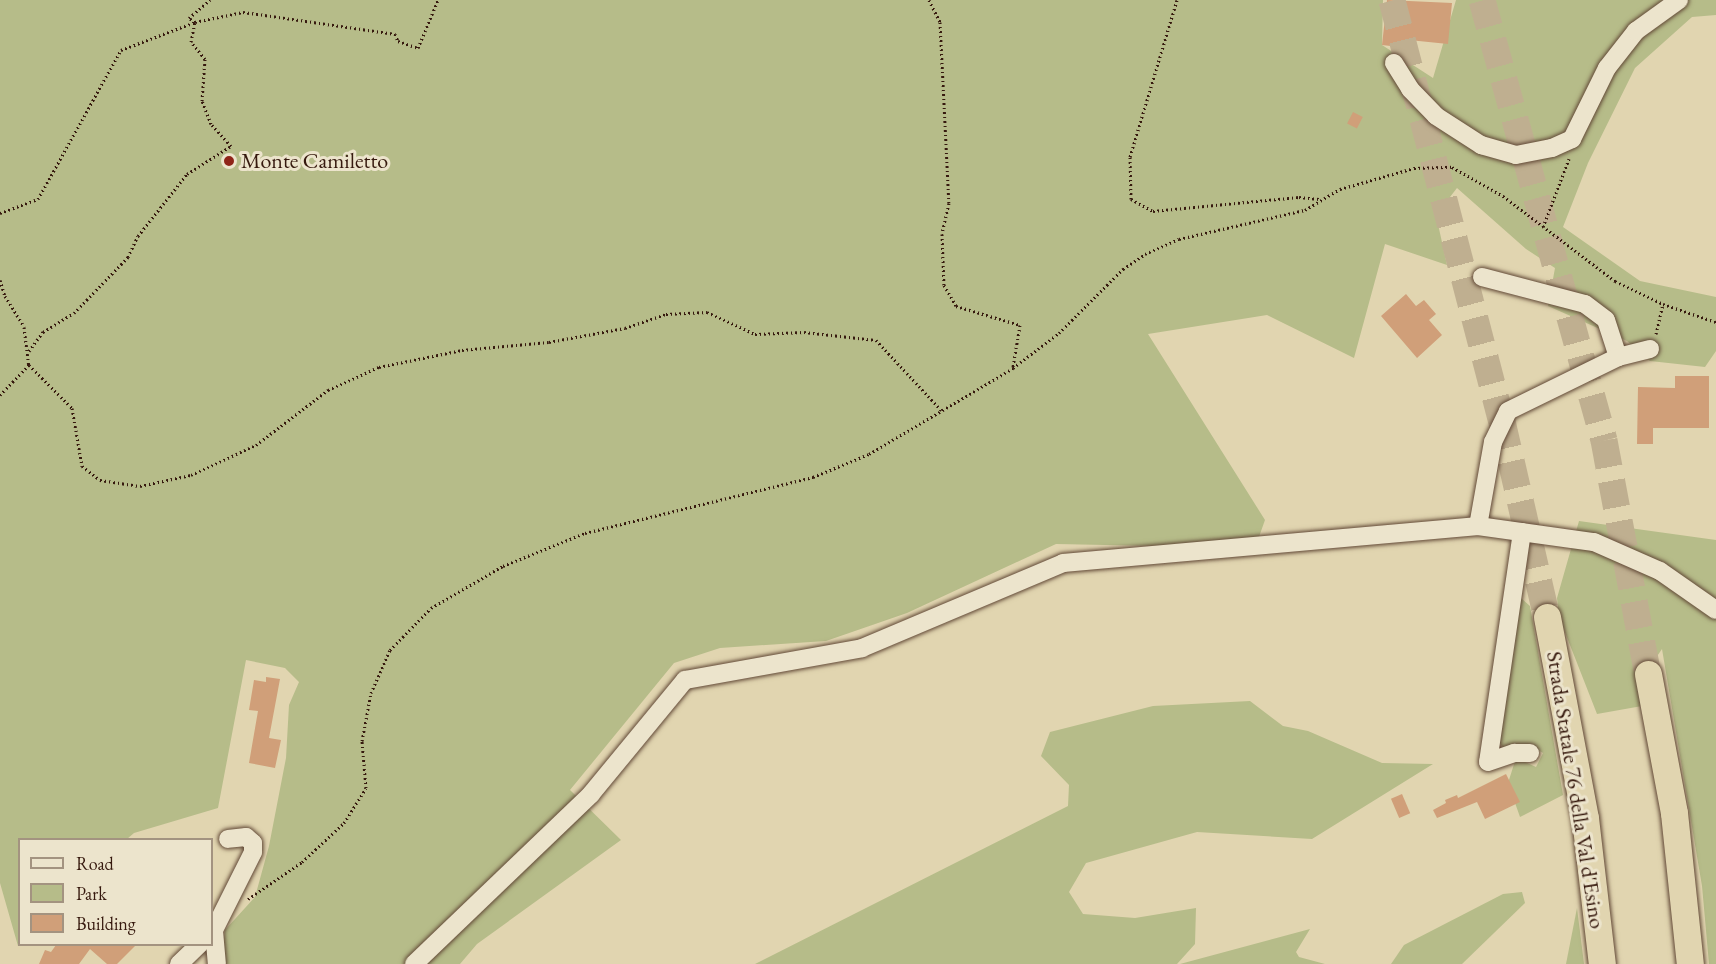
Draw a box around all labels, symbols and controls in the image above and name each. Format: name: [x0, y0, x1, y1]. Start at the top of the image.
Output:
place label: Monte Camiletto: [241, 148, 388, 174]
marker: Monte Camiletto: [222, 154, 236, 168]
street label: Strada Statale 76 della Val d'Esino: [1541, 649, 1611, 931]
legend: [18, 838, 213, 946]
text: Road: [76, 852, 114, 875]
text: Park: [76, 882, 107, 905]
text: Building: [76, 912, 136, 935]

